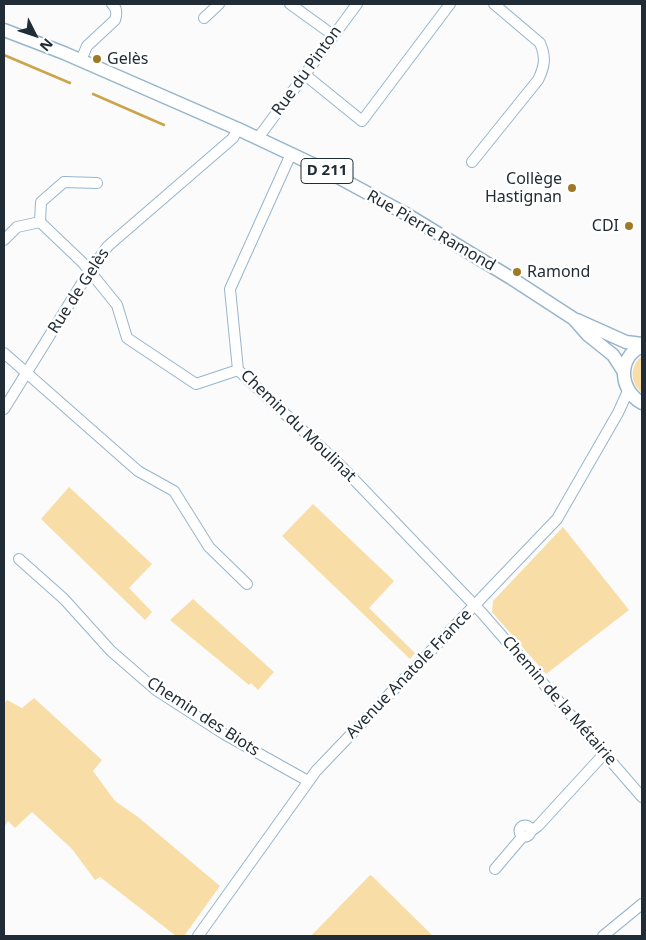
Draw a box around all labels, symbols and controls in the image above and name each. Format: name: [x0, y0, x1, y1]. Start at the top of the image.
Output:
north arrow: [10, 10, 60, 60]
street label: Rue du Pinton: [268, 22, 346, 120]
text: N: [36, 35, 58, 56]
place label: Gelès: [107, 49, 148, 69]
marker: Gelès: [91, 53, 103, 65]
road number: D 211: [301, 158, 353, 184]
place label: Collège Hastignan: [485, 169, 562, 207]
marker: Collège Hastignan: [566, 182, 578, 194]
street label: Rue Pierre Ramond: [363, 186, 499, 276]
place label: CDI: [592, 216, 619, 236]
marker: CDI: [623, 220, 635, 232]
street label: Rue de Gelès: [44, 245, 114, 337]
place label: Ramond: [527, 262, 590, 282]
marker: Ramond: [511, 266, 523, 278]
street label: Chemin du Moulinat: [236, 366, 360, 486]
street label: Avenue Anatole France: [342, 605, 476, 743]
street label: Chemin de la Métairie: [498, 633, 620, 769]
street label: Chemin des Biots: [143, 673, 263, 761]

